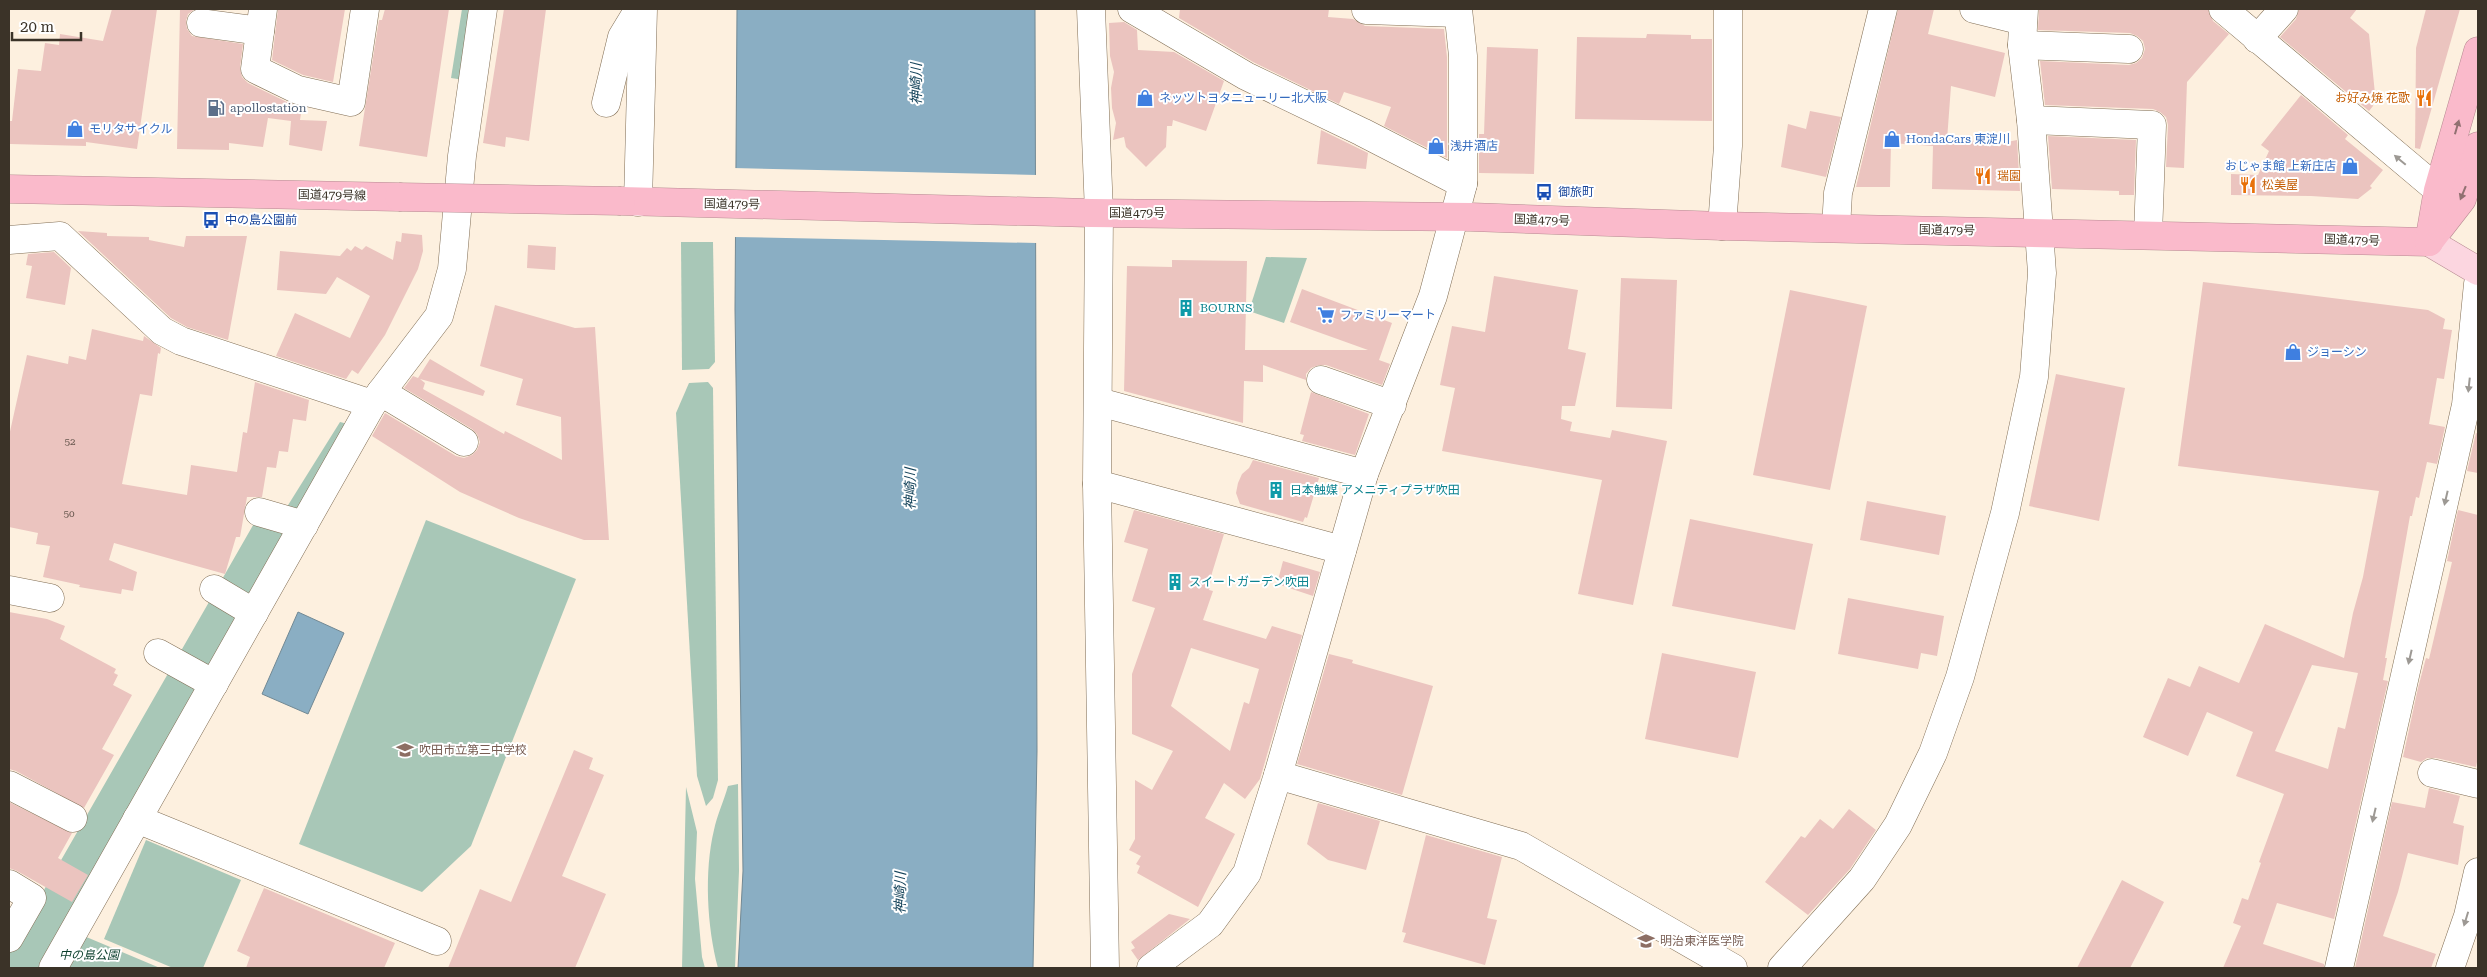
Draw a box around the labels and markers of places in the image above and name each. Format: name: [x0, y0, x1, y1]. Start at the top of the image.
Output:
shop icon: ネッツトヨタニューリー北大阪: [1135, 88, 1155, 108]
restaurant icon: お好み焼 花歌: [2414, 88, 2434, 108]
place label: ネッツトヨタニューリー北大阪: [1159, 91, 1327, 105]
place label: お好み焼 花歌: [2335, 91, 2410, 105]
fuel station icon: apollostation: [206, 98, 226, 118]
place label: apollostation: [230, 101, 307, 115]
shop icon: モリタサイクル: [65, 119, 85, 139]
place label: モリタサイクル: [89, 122, 172, 136]
shop icon: HondaCars 東淀川: [1882, 129, 1902, 149]
place label: HondaCars 東淀川: [1906, 132, 2010, 146]
shop icon: 浅井酒店: [1426, 136, 1446, 156]
place label: 浅井酒店: [1450, 139, 1498, 153]
shop icon: おじゃま館 上新庄店: [2340, 156, 2360, 176]
place label: おじゃま館 上新庄店: [2225, 159, 2336, 173]
restaurant icon: 瑞園: [1973, 166, 1993, 186]
place label: 瑞園: [1997, 169, 2021, 183]
restaurant icon: 松美屋: [2238, 175, 2258, 195]
place label: 松美屋: [2262, 178, 2298, 192]
bus stop icon: 御旅町: [1534, 182, 1554, 202]
place label: 御旅町: [1558, 185, 1594, 199]
bus stop icon: 中の島公園前: [201, 210, 221, 230]
place label: 中の島公園前: [225, 213, 297, 227]
building icon: BOURNS: [1176, 298, 1196, 318]
place label: BOURNS: [1200, 301, 1253, 315]
supermarket icon: ファミリーマート: [1316, 305, 1336, 325]
place label: ファミリーマート: [1340, 308, 1436, 322]
shop icon: ジョーシン: [2283, 342, 2303, 362]
place label: ジョーシン: [2307, 345, 2367, 359]
building icon: 日本触媒 アメニティプラザ吹田: [1266, 480, 1286, 500]
place label: 日本触媒 アメニティプラザ吹田: [1290, 483, 1460, 497]
building icon: スイートガーデン吹田: [1165, 572, 1185, 592]
place label: スイートガーデン吹田: [1189, 575, 1309, 589]
school or university icon: 吹田市立第三中学校: [395, 740, 415, 760]
place label: 吹田市立第三中学校: [419, 743, 527, 757]
school or university icon: 明治東洋医学院: [1636, 931, 1656, 951]
place label: 明治東洋医学院: [1660, 934, 1744, 948]

